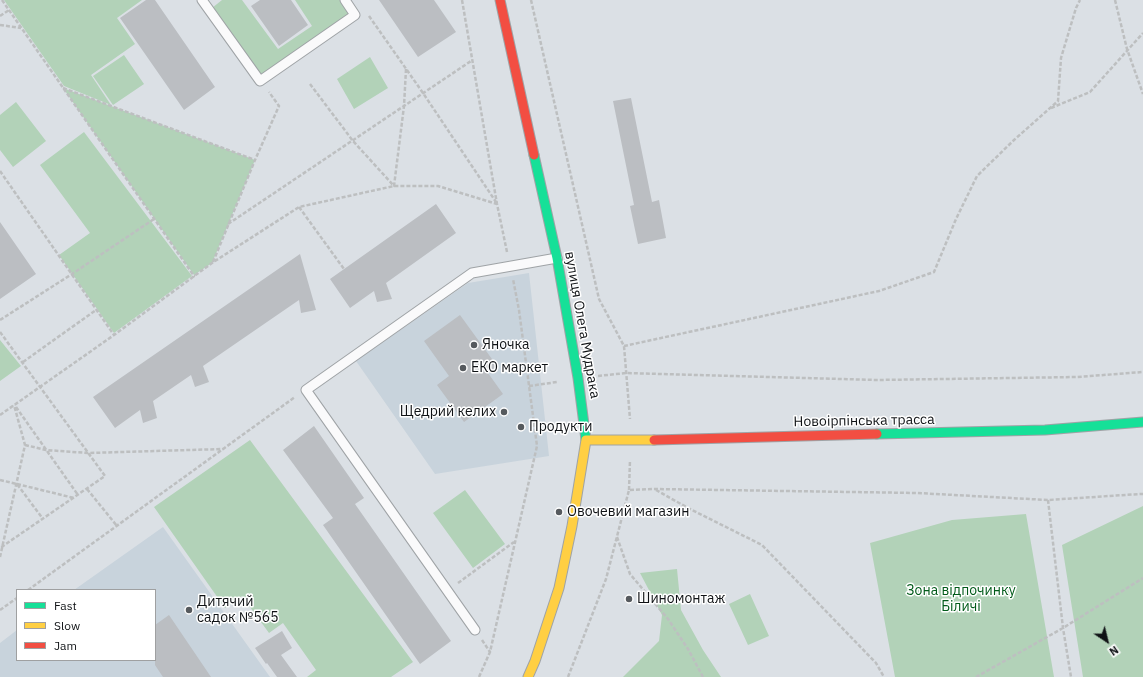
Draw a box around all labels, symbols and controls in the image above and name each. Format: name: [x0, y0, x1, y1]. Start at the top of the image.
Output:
street label: вулиця Олега Мудрака: [561, 250, 603, 400]
place label: Яночка: [482, 337, 530, 353]
marker: Яночка: [469, 340, 479, 350]
place label: ЕКО маркет: [471, 360, 548, 376]
marker: ЕКО маркет: [458, 363, 468, 373]
place label: Щедрий келих: [400, 404, 496, 420]
marker: Щедрий келих: [499, 407, 509, 417]
street label: Новоірпінська трасса: [793, 411, 935, 431]
place label: Продукти: [529, 419, 592, 435]
marker: Продукти: [516, 422, 526, 432]
place label: Овочевий магазин: [567, 504, 689, 520]
marker: Овочевий магазин: [554, 507, 564, 517]
park label: Зона відпочинку Біличі: [906, 583, 1016, 616]
legend: [16, 589, 156, 661]
place label: Шиномонтаж: [637, 591, 725, 607]
place label: Дитячий садок №565: [197, 594, 279, 626]
marker: Шиномонтаж: [624, 594, 634, 604]
text: Fast: [54, 598, 77, 613]
marker: Дитячий садок №565: [184, 605, 194, 615]
text: Slow: [54, 618, 80, 633]
north arrow: [1087, 621, 1127, 661]
text: Jam: [54, 638, 77, 653]
text: N: [1107, 643, 1121, 659]

